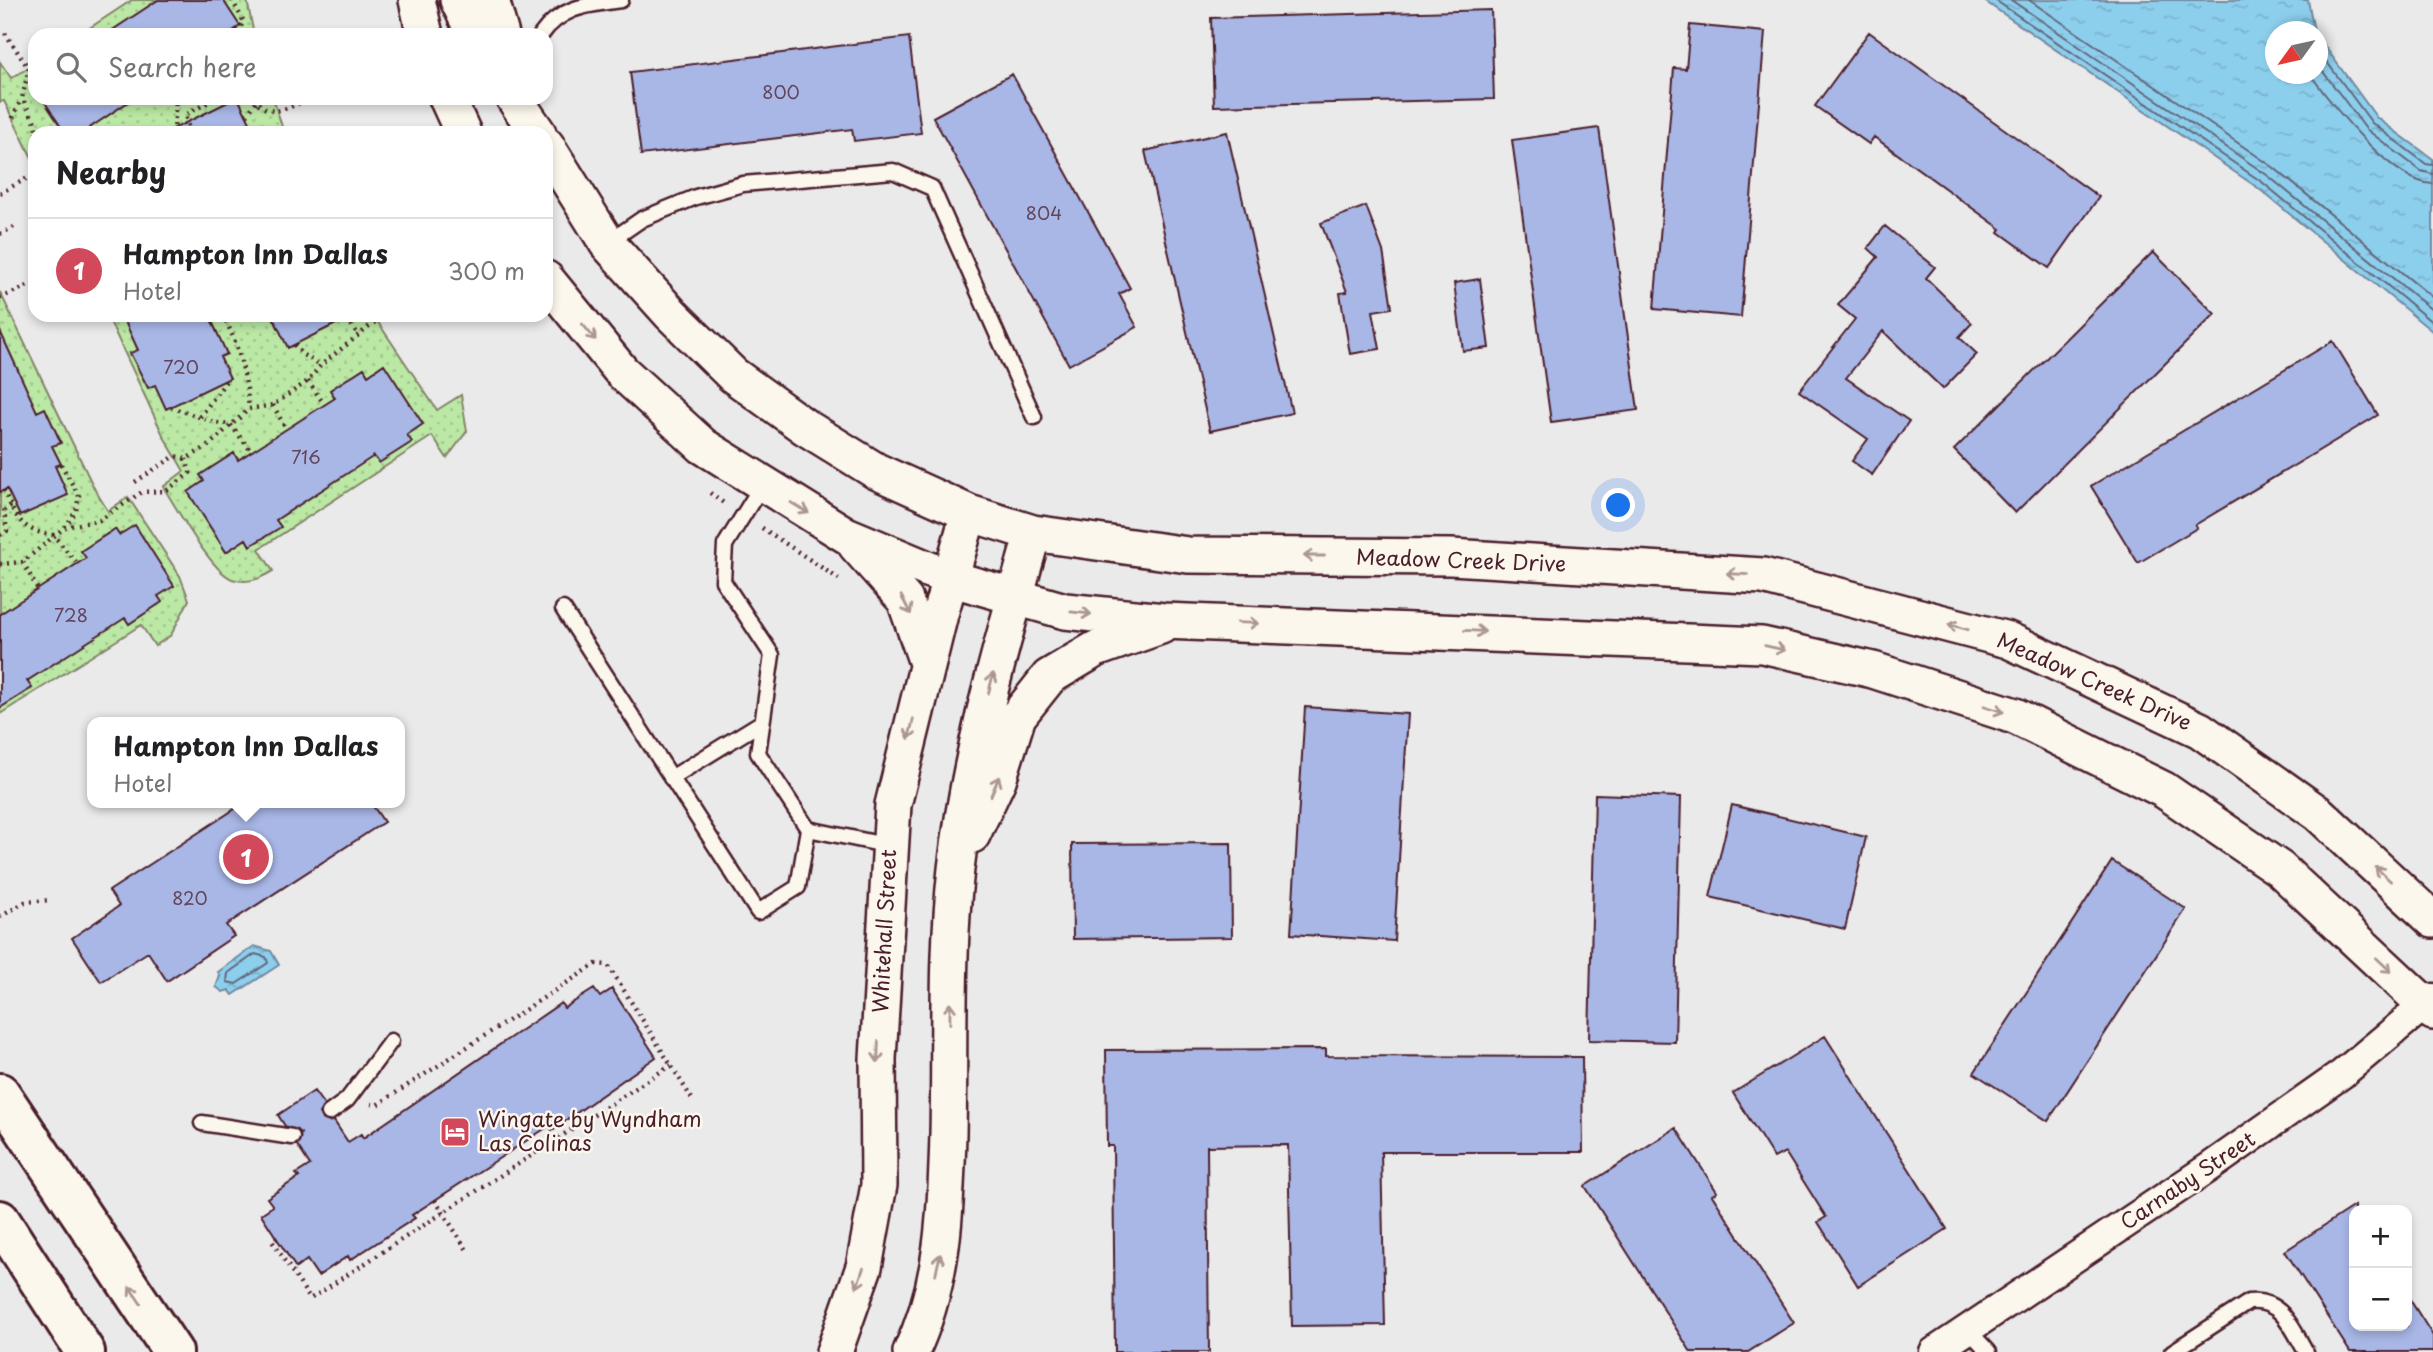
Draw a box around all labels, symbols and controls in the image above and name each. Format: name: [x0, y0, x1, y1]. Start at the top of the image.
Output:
north arrow: [2265, 21, 2328, 84]
search box: [28, 28, 553, 105]
text: Search here: [108, 47, 257, 86]
icon: search: [52, 48, 90, 86]
house number: 800: [762, 78, 800, 105]
text: Nearby: [56, 149, 166, 194]
house number: 804: [1026, 199, 1062, 226]
text: Hampton Inn Dallas: [123, 234, 388, 273]
text: 1: [74, 253, 85, 288]
text: 300 m: [448, 253, 525, 288]
text: Hotel: [123, 273, 182, 308]
one-way arrow: [581, 323, 597, 341]
house number: 720: [163, 353, 199, 380]
house number: 716: [291, 443, 321, 470]
your location: [1601, 488, 1635, 522]
one-way arrow: [790, 501, 810, 515]
street label: Meadow Creek Drive: [1355, 539, 1567, 579]
one-way arrow: [1303, 549, 1326, 563]
one-way arrow: [1726, 568, 1749, 581]
one-way arrow: [899, 594, 913, 614]
house number: 728: [54, 601, 88, 628]
one-way arrow: [1069, 607, 1092, 620]
one-way arrow: [1236, 617, 1259, 630]
one-way arrow: [1947, 620, 1970, 633]
street label: Meadow Creek Drive: [1992, 623, 2197, 738]
one-way arrow: [1463, 625, 1486, 638]
one-way arrow: [1763, 642, 1786, 655]
one-way arrow: [985, 672, 999, 695]
one-way arrow: [1983, 704, 2005, 717]
popup: [87, 717, 405, 808]
one-way arrow: [904, 717, 917, 740]
text: Hampton Inn Dallas: [114, 726, 378, 765]
text: Hotel: [114, 765, 172, 800]
one-way arrow: [989, 776, 1002, 797]
pin: 1: [223, 831, 269, 883]
street label: Whitehall Street: [863, 848, 903, 1013]
one-way arrow: [2375, 865, 2392, 882]
house number: 820: [172, 884, 208, 911]
one-way arrow: [2375, 957, 2392, 974]
one-way arrow: [943, 1001, 957, 1024]
one-way arrow: [872, 1040, 885, 1063]
place label: Wingate by Wyndham Las Colinas: [478, 1102, 702, 1158]
hotel icon: Wingate by Wyndham Las Colinas: [438, 1115, 472, 1149]
street label: Carnaby Street: [2113, 1122, 2261, 1237]
map controls: [2349, 1205, 2412, 1331]
button: +: [2349, 1205, 2412, 1268]
one-way arrow: [932, 1253, 945, 1276]
one-way arrow: [853, 1266, 865, 1288]
button: −: [2349, 1268, 2412, 1331]
one-way arrow: [128, 1286, 142, 1305]

